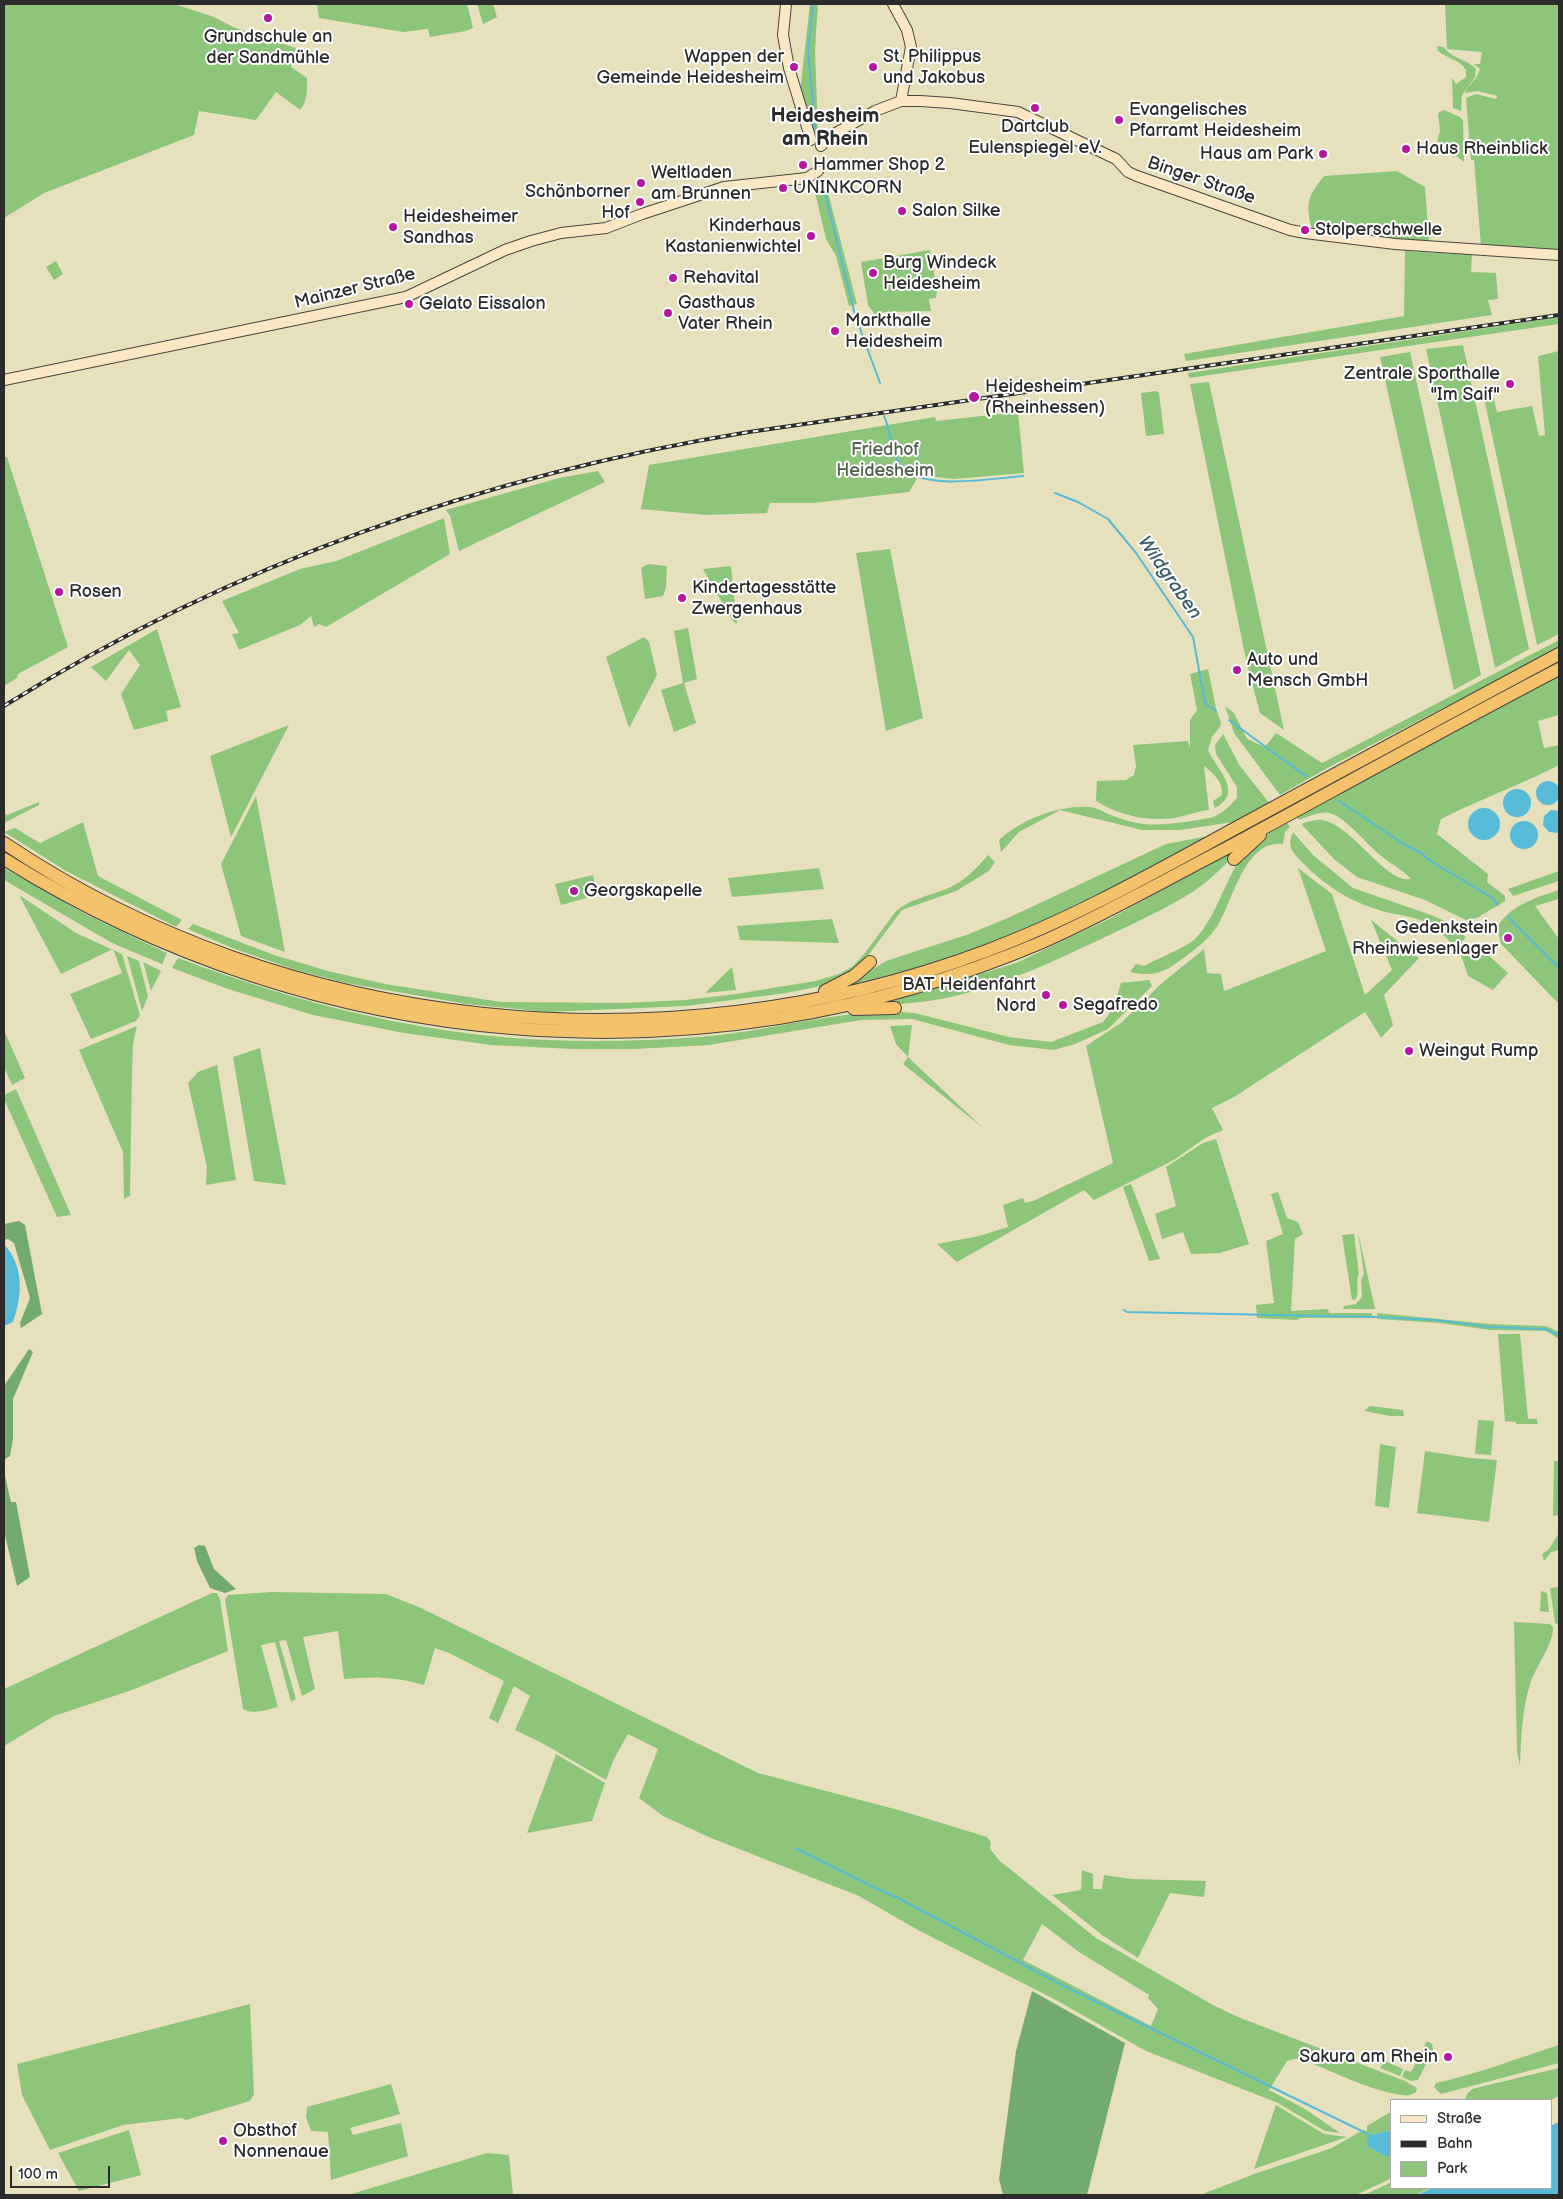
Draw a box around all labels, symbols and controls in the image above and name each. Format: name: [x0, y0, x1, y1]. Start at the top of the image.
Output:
marker: Grundschule an der Sandmühle: [262, 12, 274, 24]
place label: Grundschule an der Sandmühle: [204, 26, 332, 68]
place label: Wappen der Gemeinde Heidesheim: [596, 46, 784, 88]
place label: St. Philippus und Jakobus: [883, 46, 985, 88]
marker: Wappen der Gemeinde Heidesheim: [788, 61, 800, 73]
marker: St. Philippus und Jakobus: [867, 61, 879, 73]
place label: Evangelisches Pfarramt Heidesheim: [1129, 99, 1301, 142]
marker: Dartclub Eulenspiegel eV.: [1029, 102, 1041, 114]
district label: Heidesheim am Rhein: [771, 105, 879, 152]
marker: Evangelisches Pfarramt Heidesheim: [1113, 114, 1125, 126]
place label: Dartclub Eulenspiegel eV.: [968, 116, 1102, 158]
place label: Haus Rheinblick: [1416, 138, 1548, 160]
place label: Haus am Park: [1200, 143, 1313, 165]
marker: Haus Rheinblick: [1400, 143, 1412, 155]
marker: Haus am Park: [1317, 148, 1329, 160]
street label: Binger Straße: [1144, 152, 1258, 210]
place label: Hammer Shop 2: [813, 154, 945, 176]
marker: Hammer Shop 2: [797, 159, 809, 171]
place label: Weltladen am Brunnen: [651, 162, 751, 204]
marker: Weltladen am Brunnen: [635, 177, 647, 189]
place label: UNINKCORN: [793, 177, 902, 199]
place label: Schönborner Hof: [525, 181, 630, 223]
marker: UNINKCORN: [777, 182, 789, 194]
marker: Schönborner Hof: [634, 196, 646, 208]
place label: Salon Silke: [912, 200, 1001, 222]
marker: Salon Silke: [896, 205, 908, 217]
place label: Heidesheimer Sandhas: [403, 206, 518, 248]
place label: Kinderhaus Kastanienwichtel: [665, 215, 801, 258]
place label: Stolperschwelle: [1315, 219, 1442, 241]
marker: Heidesheimer Sandhas: [387, 221, 399, 233]
marker: Stolperschwelle: [1299, 224, 1311, 236]
marker: Kinderhaus Kastanienwichtel: [805, 230, 817, 242]
place label: Burg Windeck Heidesheim: [883, 252, 996, 294]
street label: Mainzer Straße: [292, 264, 418, 314]
place label: Rehavital: [683, 267, 759, 289]
marker: Burg Windeck Heidesheim: [867, 267, 879, 279]
marker: Rehavital: [667, 272, 679, 284]
place label: Gasthaus Vater Rhein: [678, 292, 773, 334]
place label: Gelato Eissalon: [419, 293, 546, 315]
marker: Gelato Eissalon: [403, 298, 415, 310]
marker: Gasthaus Vater Rhein: [662, 307, 674, 319]
place label: Markthalle Heidesheim: [845, 310, 943, 352]
marker: Markthalle Heidesheim: [829, 325, 841, 337]
place label: Zentrale Sporthalle "Im Saif": [1344, 363, 1500, 406]
place label: Heidesheim (Rheinhessen): [985, 376, 1105, 418]
marker: Zentrale Sporthalle "Im Saif": [1504, 378, 1516, 390]
marker: Heidesheim (Rheinhessen): [967, 390, 981, 404]
park label: Friedhof Heidesheim: [836, 439, 934, 482]
water label: Wildgraben: [1132, 532, 1206, 624]
place label: Kindertagesstätte Zwergenhaus: [692, 577, 836, 620]
place label: Rosen: [69, 581, 122, 603]
marker: Rosen: [53, 586, 65, 598]
marker: Kindertagesstätte Zwergenhaus: [676, 592, 688, 604]
place label: Auto und Mensch GmbH: [1247, 649, 1368, 692]
marker: Auto und Mensch GmbH: [1231, 664, 1243, 676]
place label: Georgskapelle: [584, 880, 702, 902]
marker: Georgskapelle: [568, 885, 580, 897]
place label: Gedenkstein Rheinwiesenlager: [1352, 917, 1498, 960]
marker: Gedenkstein Rheinwiesenlager: [1502, 932, 1514, 944]
place label: BAT Heidenfahrt Nord: [902, 974, 1036, 1016]
marker: BAT Heidenfahrt Nord: [1040, 989, 1052, 1001]
place label: Segafredo: [1073, 994, 1158, 1016]
marker: Segafredo: [1057, 999, 1069, 1011]
place label: Weingut Rump: [1419, 1040, 1538, 1062]
marker: Weingut Rump: [1403, 1045, 1415, 1057]
place label: Sakura am Rhein: [1299, 2046, 1438, 2068]
marker: Sakura am Rhein: [1442, 2051, 1454, 2063]
legend: [1390, 2099, 1553, 2189]
text: Straße: [1437, 2109, 1482, 2128]
place label: Obsthof Nonnenaue: [233, 2120, 329, 2162]
text: Bahn: [1437, 2134, 1473, 2153]
marker: Obsthof Nonnenaue: [217, 2135, 229, 2147]
scale bar: [12, 2156, 112, 2188]
text: Park: [1437, 2159, 1467, 2178]
text: 100 m: [18, 2165, 58, 2184]

